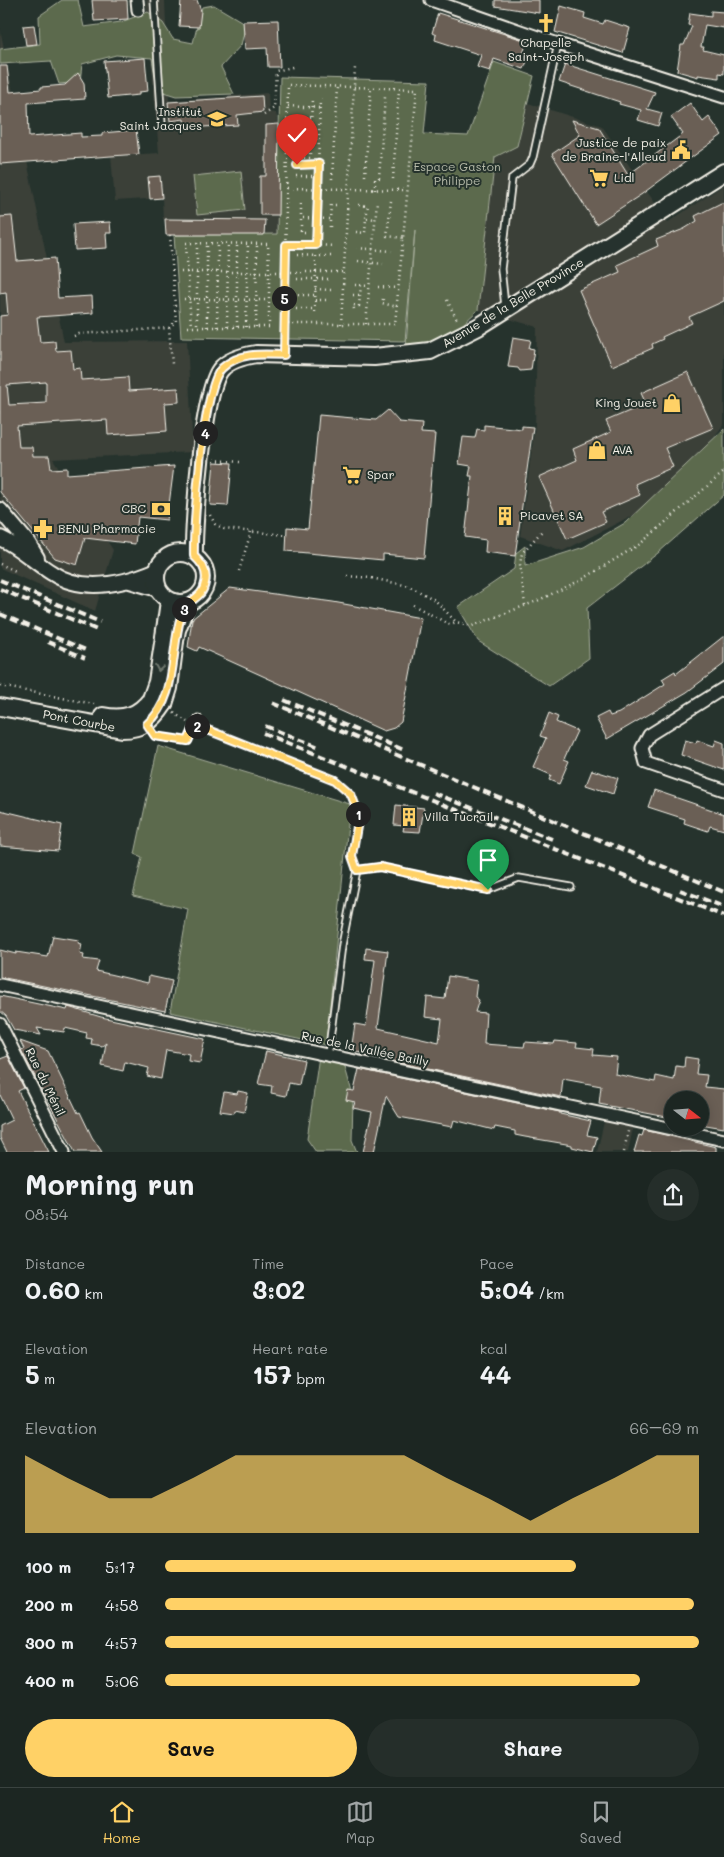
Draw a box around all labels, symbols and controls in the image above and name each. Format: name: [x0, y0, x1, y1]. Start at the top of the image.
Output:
church icon: Chapelle Saint-Joseph: [535, 12, 557, 34]
place label: Chapelle Saint-Joseph: [508, 34, 584, 64]
place label: Institut Saint Jacques: [120, 103, 202, 133]
school or university icon: Institut Saint Jacques: [206, 108, 228, 130]
pin: [276, 114, 318, 165]
icon: check: [283, 121, 311, 149]
place label: Justice de paix de Braine-l'Alleud: [562, 134, 666, 164]
public building icon: Justice de paix de Braine-l'Alleud: [670, 139, 692, 161]
park label: Espace Gaston Philippe: [413, 158, 501, 188]
supermarket icon: Lidl: [588, 167, 610, 189]
place label: Lidl: [614, 169, 635, 185]
street label: Avenue de la Belle Province: [439, 253, 586, 351]
pin: 5: [272, 286, 296, 310]
text: 5: [280, 289, 289, 308]
shop icon: King Jouet: [661, 392, 683, 414]
place label: King Jouet: [596, 394, 657, 410]
pin: 4: [192, 420, 218, 446]
text: 4: [201, 424, 210, 443]
shop icon: AVA: [586, 439, 608, 461]
place label: AVA: [612, 441, 633, 457]
supermarket icon: Spar: [341, 464, 363, 486]
place label: Spar: [367, 466, 395, 482]
bank icon: CBC: [150, 498, 172, 520]
place label: CBC: [121, 500, 146, 516]
building icon: Picavet SA: [494, 505, 516, 527]
place label: Picavet SA: [520, 507, 584, 523]
pharmacy icon: BENU Pharmacie: [32, 518, 54, 540]
place label: BENU Pharmacie: [58, 520, 156, 536]
pin: 3: [172, 596, 196, 622]
text: 3: [180, 600, 189, 619]
one-way arrow: [154, 664, 165, 672]
street label: Pont Courbe: [42, 705, 117, 735]
pin: 2: [184, 714, 210, 738]
text: 2: [194, 717, 201, 736]
pin: 1: [346, 802, 370, 826]
text: 1: [355, 805, 362, 824]
building icon: Villa Tucrail: [398, 806, 420, 828]
place label: Villa Tucrail: [424, 808, 493, 824]
pin: [467, 839, 509, 890]
icon: arrive: [474, 846, 502, 874]
street label: Rue de la Vallée Bailly: [300, 1027, 430, 1069]
street label: Rue du Ménil: [23, 1045, 69, 1118]
north arrow: [664, 1091, 709, 1136]
map controls: [664, 1091, 709, 1136]
text: Morning run: [25, 1166, 194, 1202]
button: share: [647, 1169, 699, 1221]
text: 08:54: [25, 1203, 68, 1224]
text: Distance: [25, 1254, 85, 1273]
text: Time: [252, 1254, 284, 1273]
text: Pace: [480, 1254, 514, 1273]
text: 0.60: [25, 1273, 80, 1305]
text: 3:02: [252, 1273, 305, 1305]
text: 5:04: [480, 1273, 534, 1305]
text: km: [80, 1284, 103, 1303]
text: /km: [534, 1284, 565, 1303]
text: Elevation: [25, 1339, 88, 1358]
text: Heart rate: [252, 1339, 328, 1358]
text: kcal: [480, 1339, 508, 1358]
text: 5: [25, 1358, 40, 1390]
text: 157: [252, 1358, 292, 1390]
text: 44: [480, 1358, 511, 1390]
text: m: [40, 1369, 55, 1388]
text: bpm: [292, 1369, 325, 1388]
text: Elevation: [25, 1417, 97, 1438]
text: 66–69 m: [630, 1417, 699, 1438]
text: 100 m: [25, 1556, 71, 1577]
text: 5:17: [105, 1556, 135, 1577]
text: 200 m: [25, 1594, 73, 1615]
text: 4:58: [105, 1594, 138, 1615]
text: 300 m: [25, 1632, 74, 1653]
text: 4:57: [105, 1632, 138, 1653]
text: 400 m: [25, 1670, 74, 1691]
text: 5:06: [105, 1670, 139, 1691]
button: Save: [25, 1719, 357, 1777]
button: Share: [367, 1719, 699, 1777]
tab: Home: [103, 1798, 141, 1847]
tab: Map: [346, 1798, 375, 1847]
tab: Saved: [580, 1798, 621, 1847]

